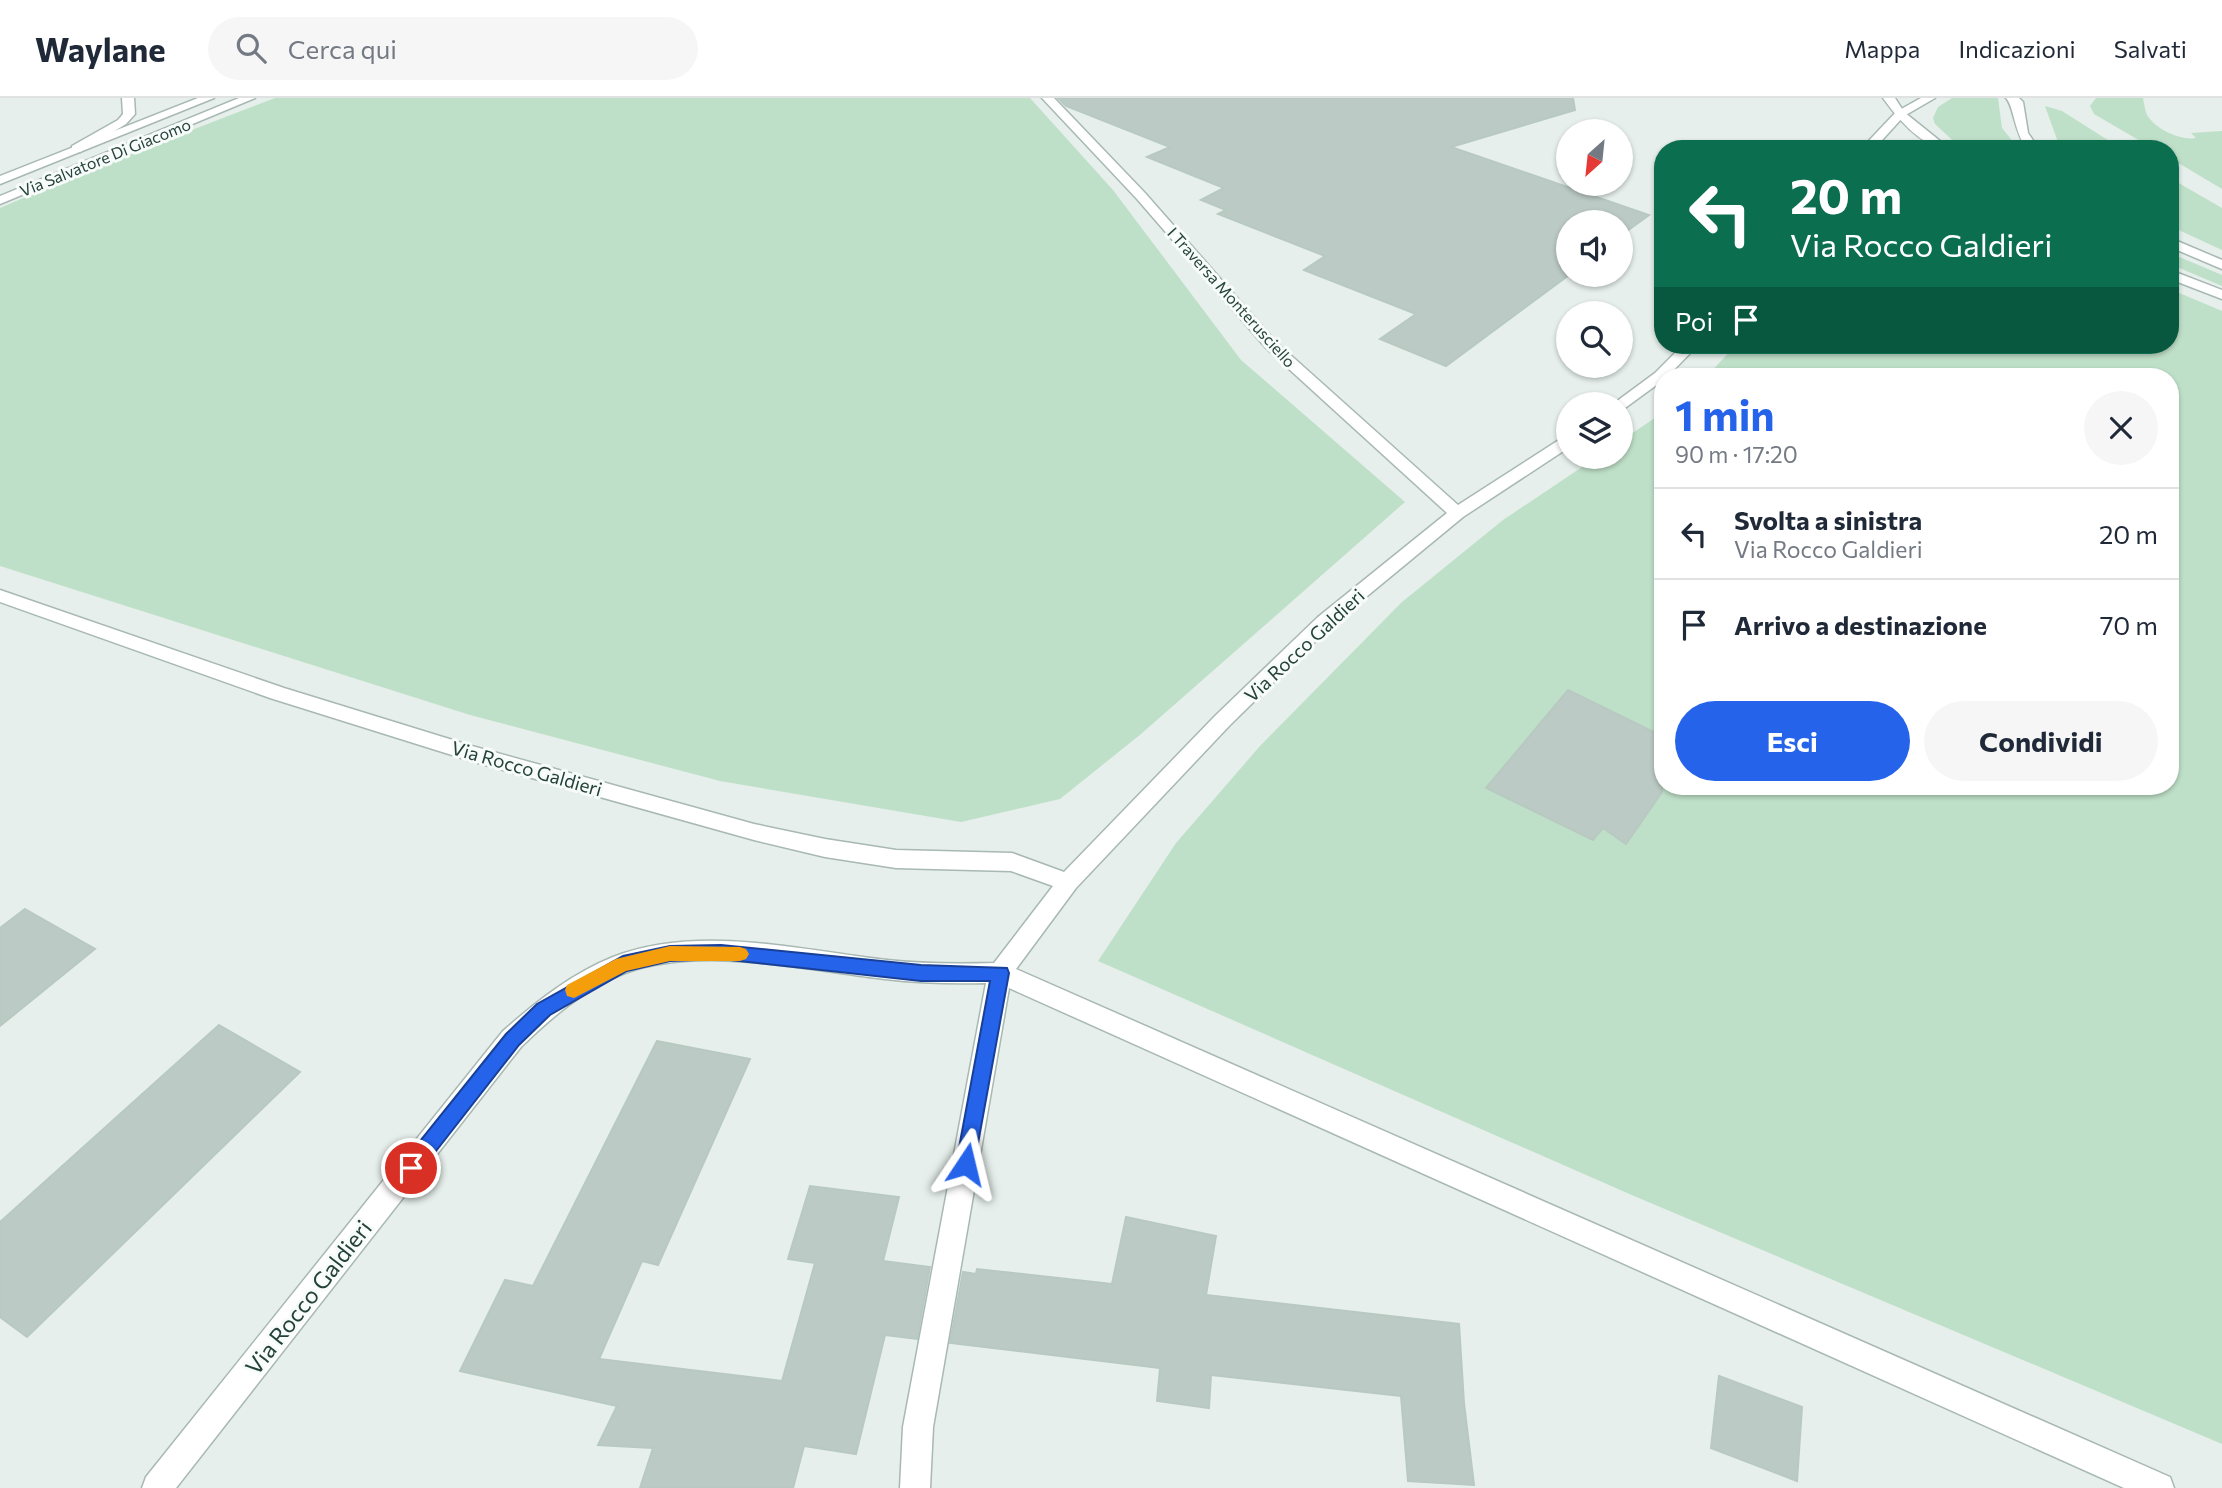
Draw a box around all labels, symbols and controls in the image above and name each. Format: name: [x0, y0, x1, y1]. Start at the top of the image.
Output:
search box: [208, 17, 698, 80]
text: Waylane: [35, 28, 166, 69]
icon: search: [232, 29, 270, 67]
text: Cerca qui: [288, 33, 397, 64]
text: Mappa: [1844, 34, 1920, 63]
text: Indicazioni: [1958, 34, 2076, 63]
text: Salvati: [2114, 34, 2187, 63]
street label: Via Salvatore Di Giacomo: [17, 114, 193, 200]
north arrow: [1556, 119, 1633, 196]
map controls: [1556, 119, 1633, 469]
text: 20 m: [1790, 164, 1902, 224]
icon: left: [1675, 168, 1766, 259]
button: sound: [1556, 210, 1633, 287]
street label: I Traversa Monterusciello: [1164, 223, 1300, 371]
text: Via Rocco Galdieri: [1790, 224, 2052, 264]
button: search: [1556, 301, 1633, 378]
icon: arrive: [1727, 301, 1765, 339]
text: Poi: [1675, 305, 1713, 336]
text: 1 min: [1675, 388, 1775, 440]
button: close: [2084, 391, 2158, 465]
button: layers: [1556, 392, 1633, 469]
text: 90 m · 17:20: [1675, 440, 1798, 468]
text: Svolta a sinistra: [1734, 504, 1922, 535]
icon: left: [1675, 515, 1713, 553]
text: 20 m: [2099, 518, 2158, 549]
text: Via Rocco Galdieri: [1734, 535, 1923, 563]
street label: Via Rocco Galdieri: [1239, 583, 1369, 707]
icon: arrive: [1675, 606, 1713, 644]
text: Arrivo a destinazione: [1734, 609, 1987, 640]
text: 70 m: [2100, 609, 2158, 640]
button: Esci: [1675, 701, 1910, 781]
button: Condividi: [1924, 701, 2158, 781]
street label: Via Rocco Galdieri: [449, 735, 605, 801]
position arrow: [929, 1127, 1003, 1201]
pin: [381, 1138, 441, 1198]
icon: arrive: [392, 1149, 430, 1187]
street label: Via Rocco Galdieri: [239, 1214, 377, 1380]

